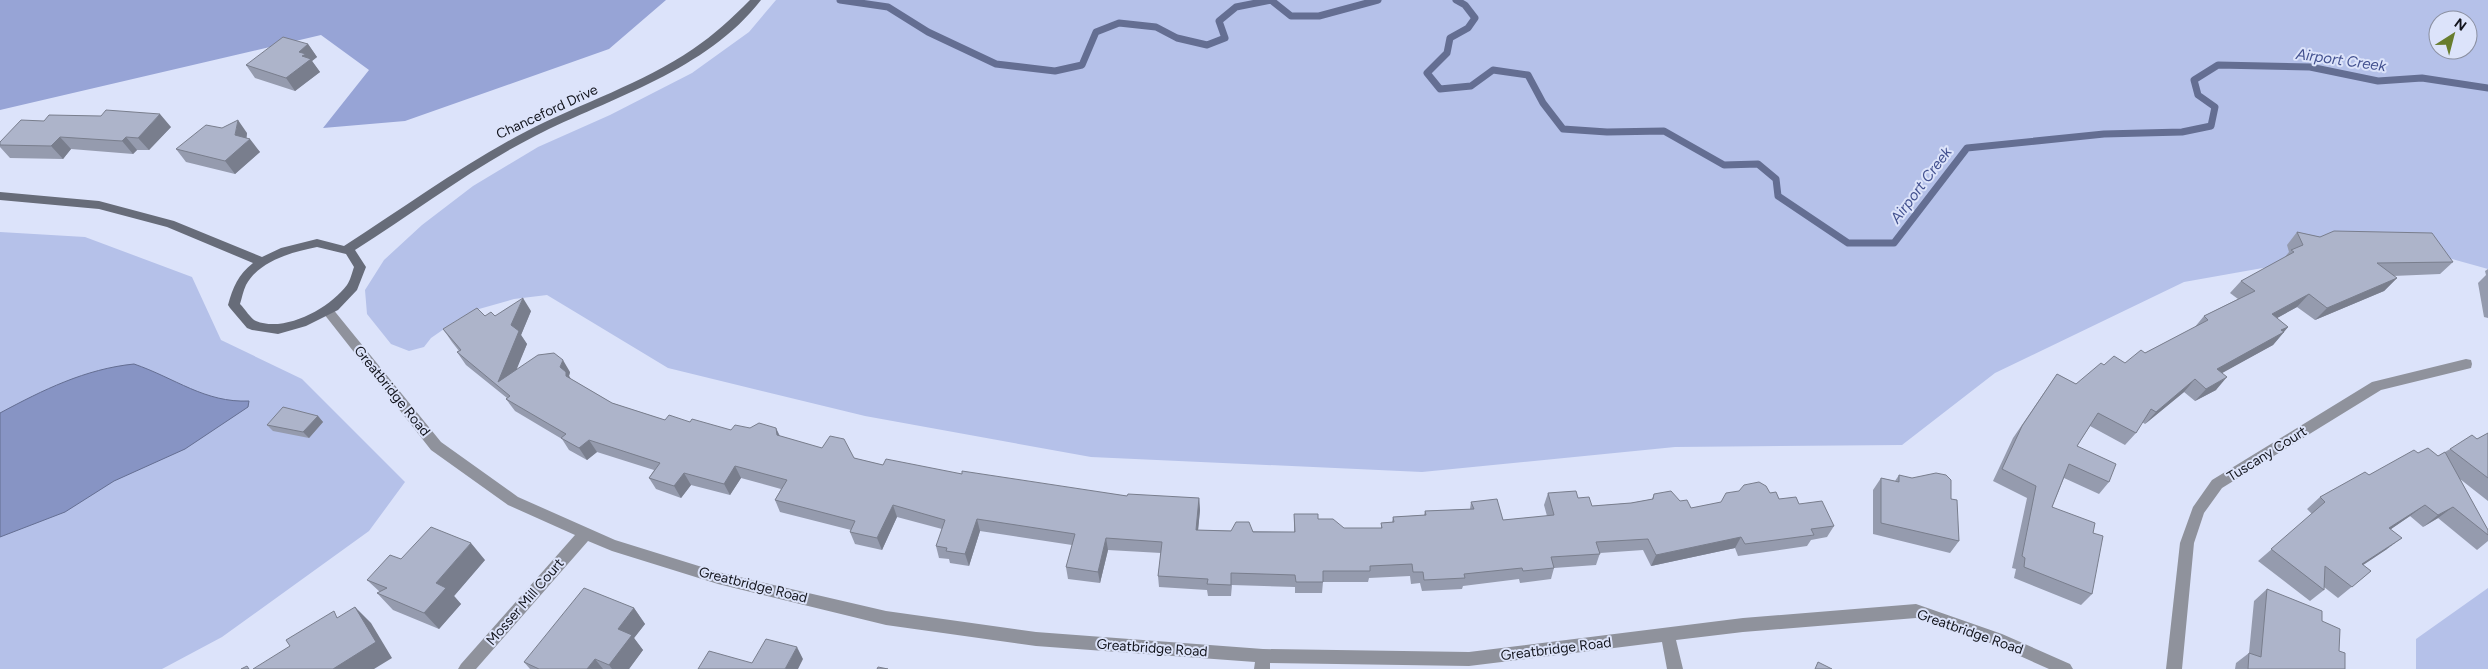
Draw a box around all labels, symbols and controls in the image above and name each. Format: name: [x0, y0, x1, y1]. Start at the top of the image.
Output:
north arrow: [2428, 10, 2478, 60]
text: N: [2451, 15, 2470, 35]
water label: Airport Creek: [2294, 45, 2388, 75]
street label: Chanceford Drive: [494, 81, 601, 143]
water label: Airport Creek: [1886, 143, 1956, 227]
street label: Greatbridge Road: [350, 342, 434, 440]
street label: Tuscany Court: [2224, 423, 2310, 485]
street label: Mosser Mill Court: [483, 555, 567, 649]
street label: Greatbridge Road: [697, 563, 809, 607]
street label: Greatbridge Road: [1915, 606, 2025, 658]
street label: Greatbridge Road: [1500, 634, 1612, 664]
street label: Greatbridge Road: [1096, 636, 1208, 660]

